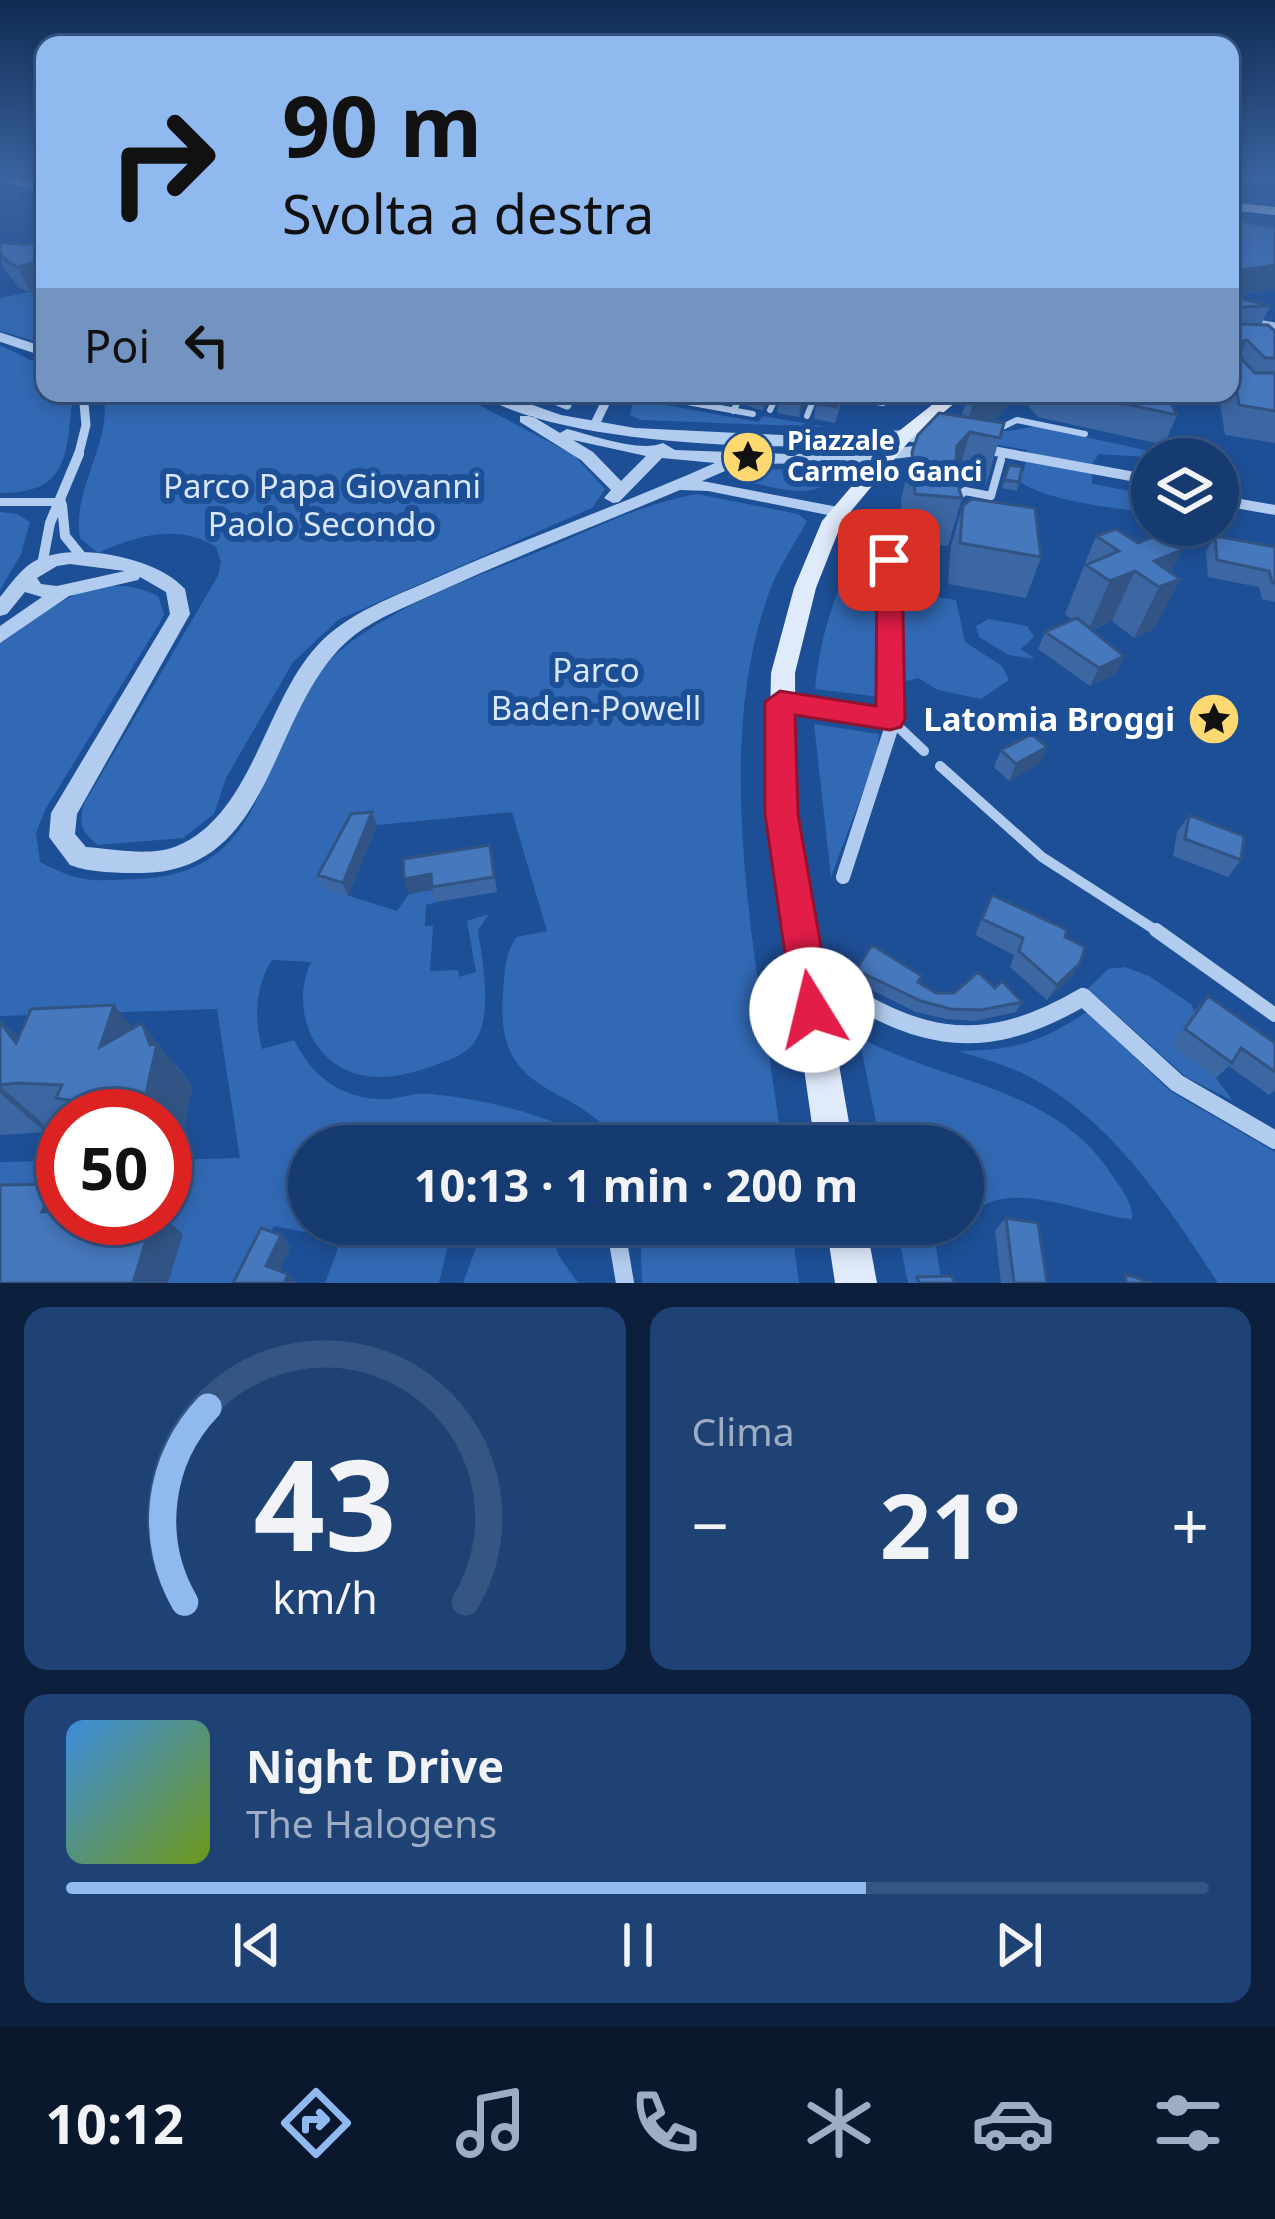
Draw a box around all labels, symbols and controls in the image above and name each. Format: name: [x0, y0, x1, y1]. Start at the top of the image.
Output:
text: 90 m: [282, 67, 482, 182]
icon: right: [84, 84, 240, 240]
text: Svolta a destra: [282, 176, 654, 250]
icon: left: [174, 312, 240, 378]
text: Poi: [84, 315, 150, 376]
place label: Piazzale Carmelo Ganci: [787, 421, 982, 489]
place icon: Piazzale Carmelo Ganci: [720, 429, 776, 485]
map controls: [1131, 438, 1239, 546]
button: layers: [1131, 438, 1239, 546]
park label: Parco Papa Giovanni Paolo Secondo: [163, 463, 481, 546]
pin: [838, 509, 940, 611]
icon: arrive: [856, 527, 922, 593]
park label: Parco Baden-Powell: [491, 647, 701, 730]
place icon: Latomia Broggi: [1186, 691, 1242, 747]
place label: Latomia Broggi: [923, 696, 1175, 741]
position arrow: [749, 947, 875, 1073]
speed limit sign: 50: [36, 1089, 192, 1245]
text: 10:13 · 1 min · 200 m: [414, 1154, 858, 1215]
text: Clima: [692, 1404, 795, 1457]
text: 43: [253, 1418, 396, 1588]
text: 21°: [880, 1463, 1021, 1585]
text: −: [692, 1479, 729, 1569]
text: +: [1171, 1479, 1209, 1569]
text: km/h: [272, 1567, 377, 1626]
text: Night Drive: [246, 1735, 504, 1796]
text: The Halogens: [246, 1796, 497, 1849]
icon: previous: [224, 1912, 290, 1978]
icon: pause: [605, 1912, 671, 1978]
icon: next: [986, 1912, 1052, 1978]
icon: directions: [274, 2081, 358, 2165]
icon: music: [449, 2081, 533, 2165]
icon: phone: [623, 2081, 707, 2165]
icon: climate: [797, 2081, 881, 2165]
icon: car: [971, 2081, 1055, 2165]
icon: filters: [1146, 2081, 1230, 2165]
text: 10:12: [45, 2086, 184, 2160]

